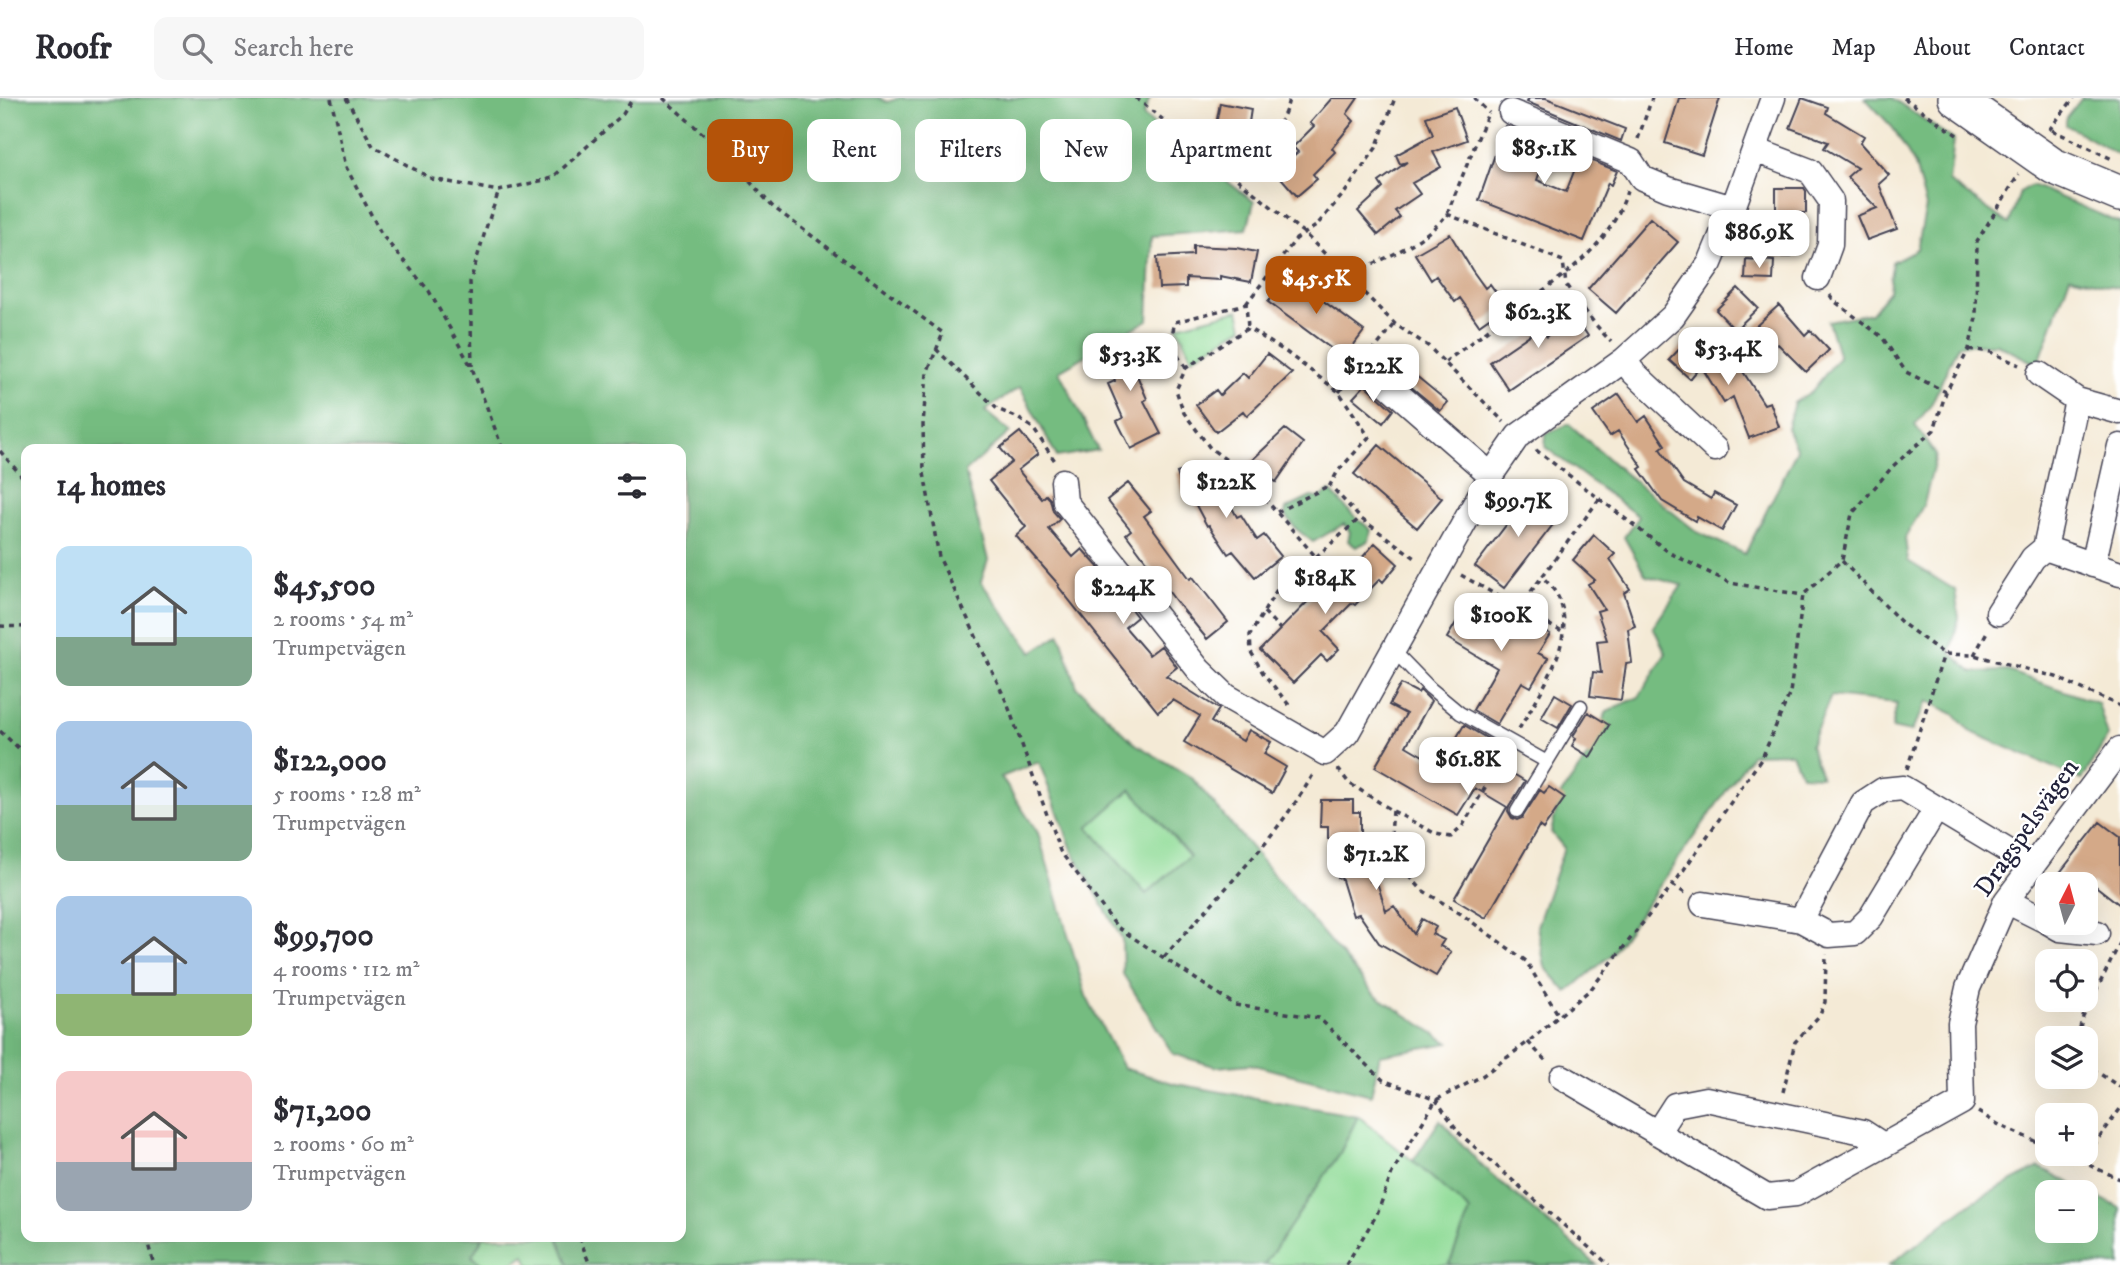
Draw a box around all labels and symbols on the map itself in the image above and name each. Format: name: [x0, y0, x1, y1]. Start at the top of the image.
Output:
pin: $85.1K: [1487, 126, 1601, 186]
pin: $86.9K: [1702, 211, 1816, 270]
pin: $45.5K: [1259, 256, 1373, 316]
pin: $62.3K: [1481, 290, 1595, 350]
pin: $53.4K: [1671, 328, 1785, 387]
pin: $53.3K: [1073, 334, 1187, 393]
pin: $122K: [1324, 344, 1422, 404]
pin: $122K: [1177, 460, 1275, 520]
pin: $99.7K: [1461, 480, 1575, 539]
pin: $184K: [1276, 556, 1374, 616]
pin: $224K: [1074, 566, 1172, 626]
pin: $100K: [1452, 594, 1550, 653]
pin: $61.8K: [1411, 738, 1525, 797]
street label: Dragspelsvägen: [1967, 752, 2087, 904]
pin: $71.2K: [1319, 832, 1433, 892]
north arrow: [2035, 872, 2098, 934]

